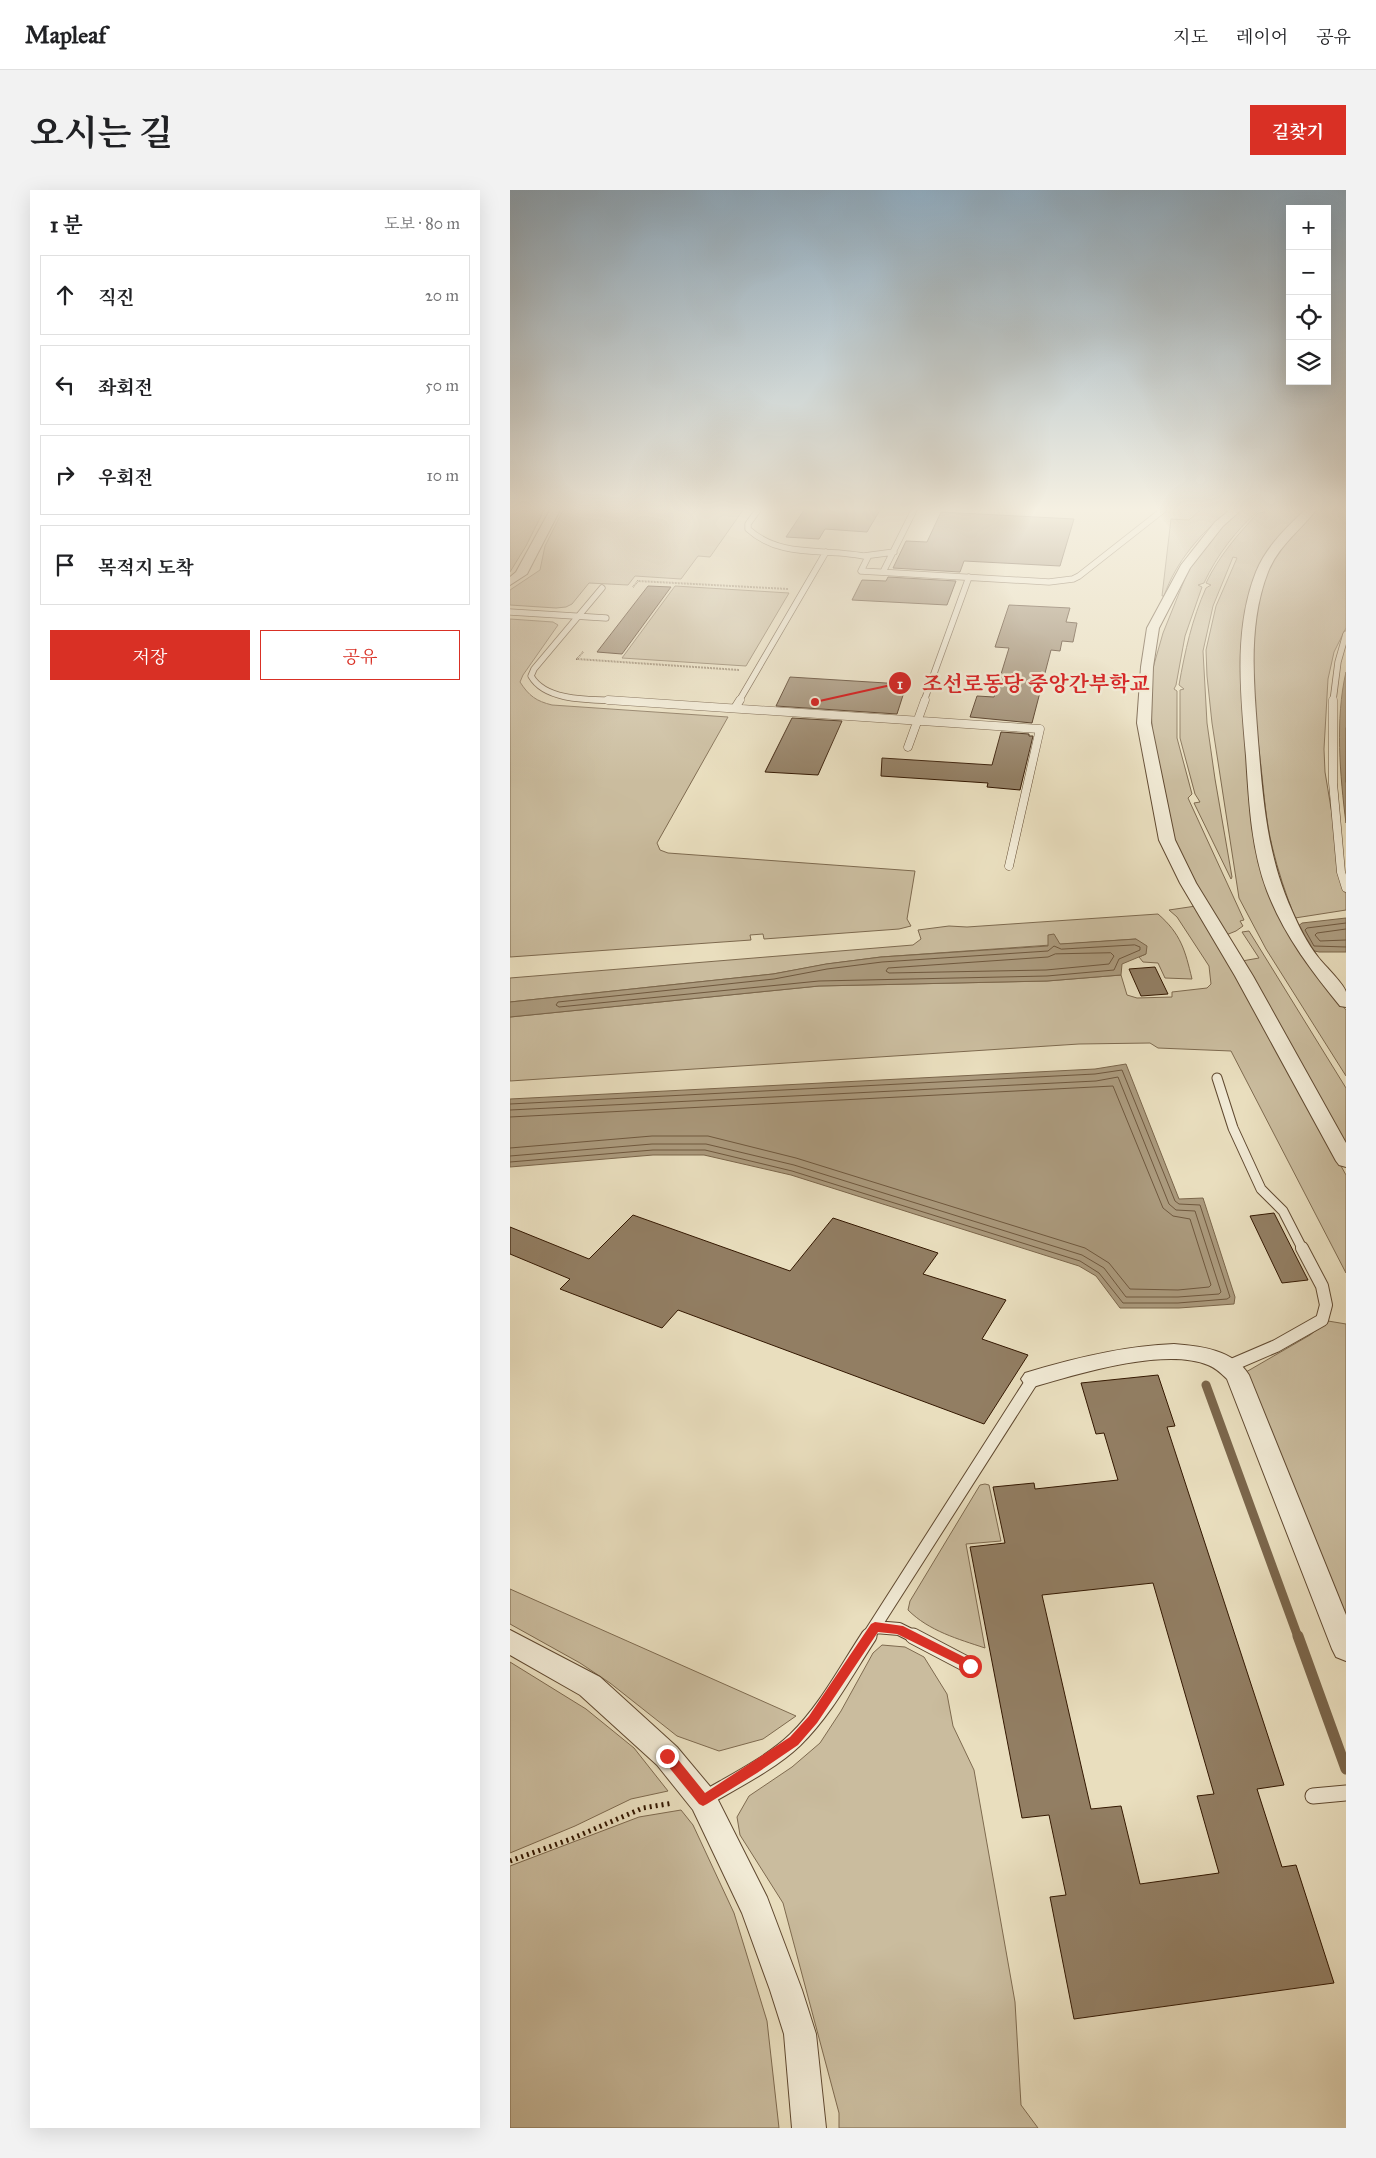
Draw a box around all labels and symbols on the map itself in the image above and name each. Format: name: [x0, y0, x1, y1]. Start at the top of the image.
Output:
callout: 조선로동당 중앙간부학교: [888, 665, 1160, 701]
text: 조선로동당 중앙간부학교: [922, 671, 1150, 697]
text: 1: [897, 675, 903, 693]
route start: [959, 1655, 982, 1678]
route end: [656, 1745, 679, 1768]

